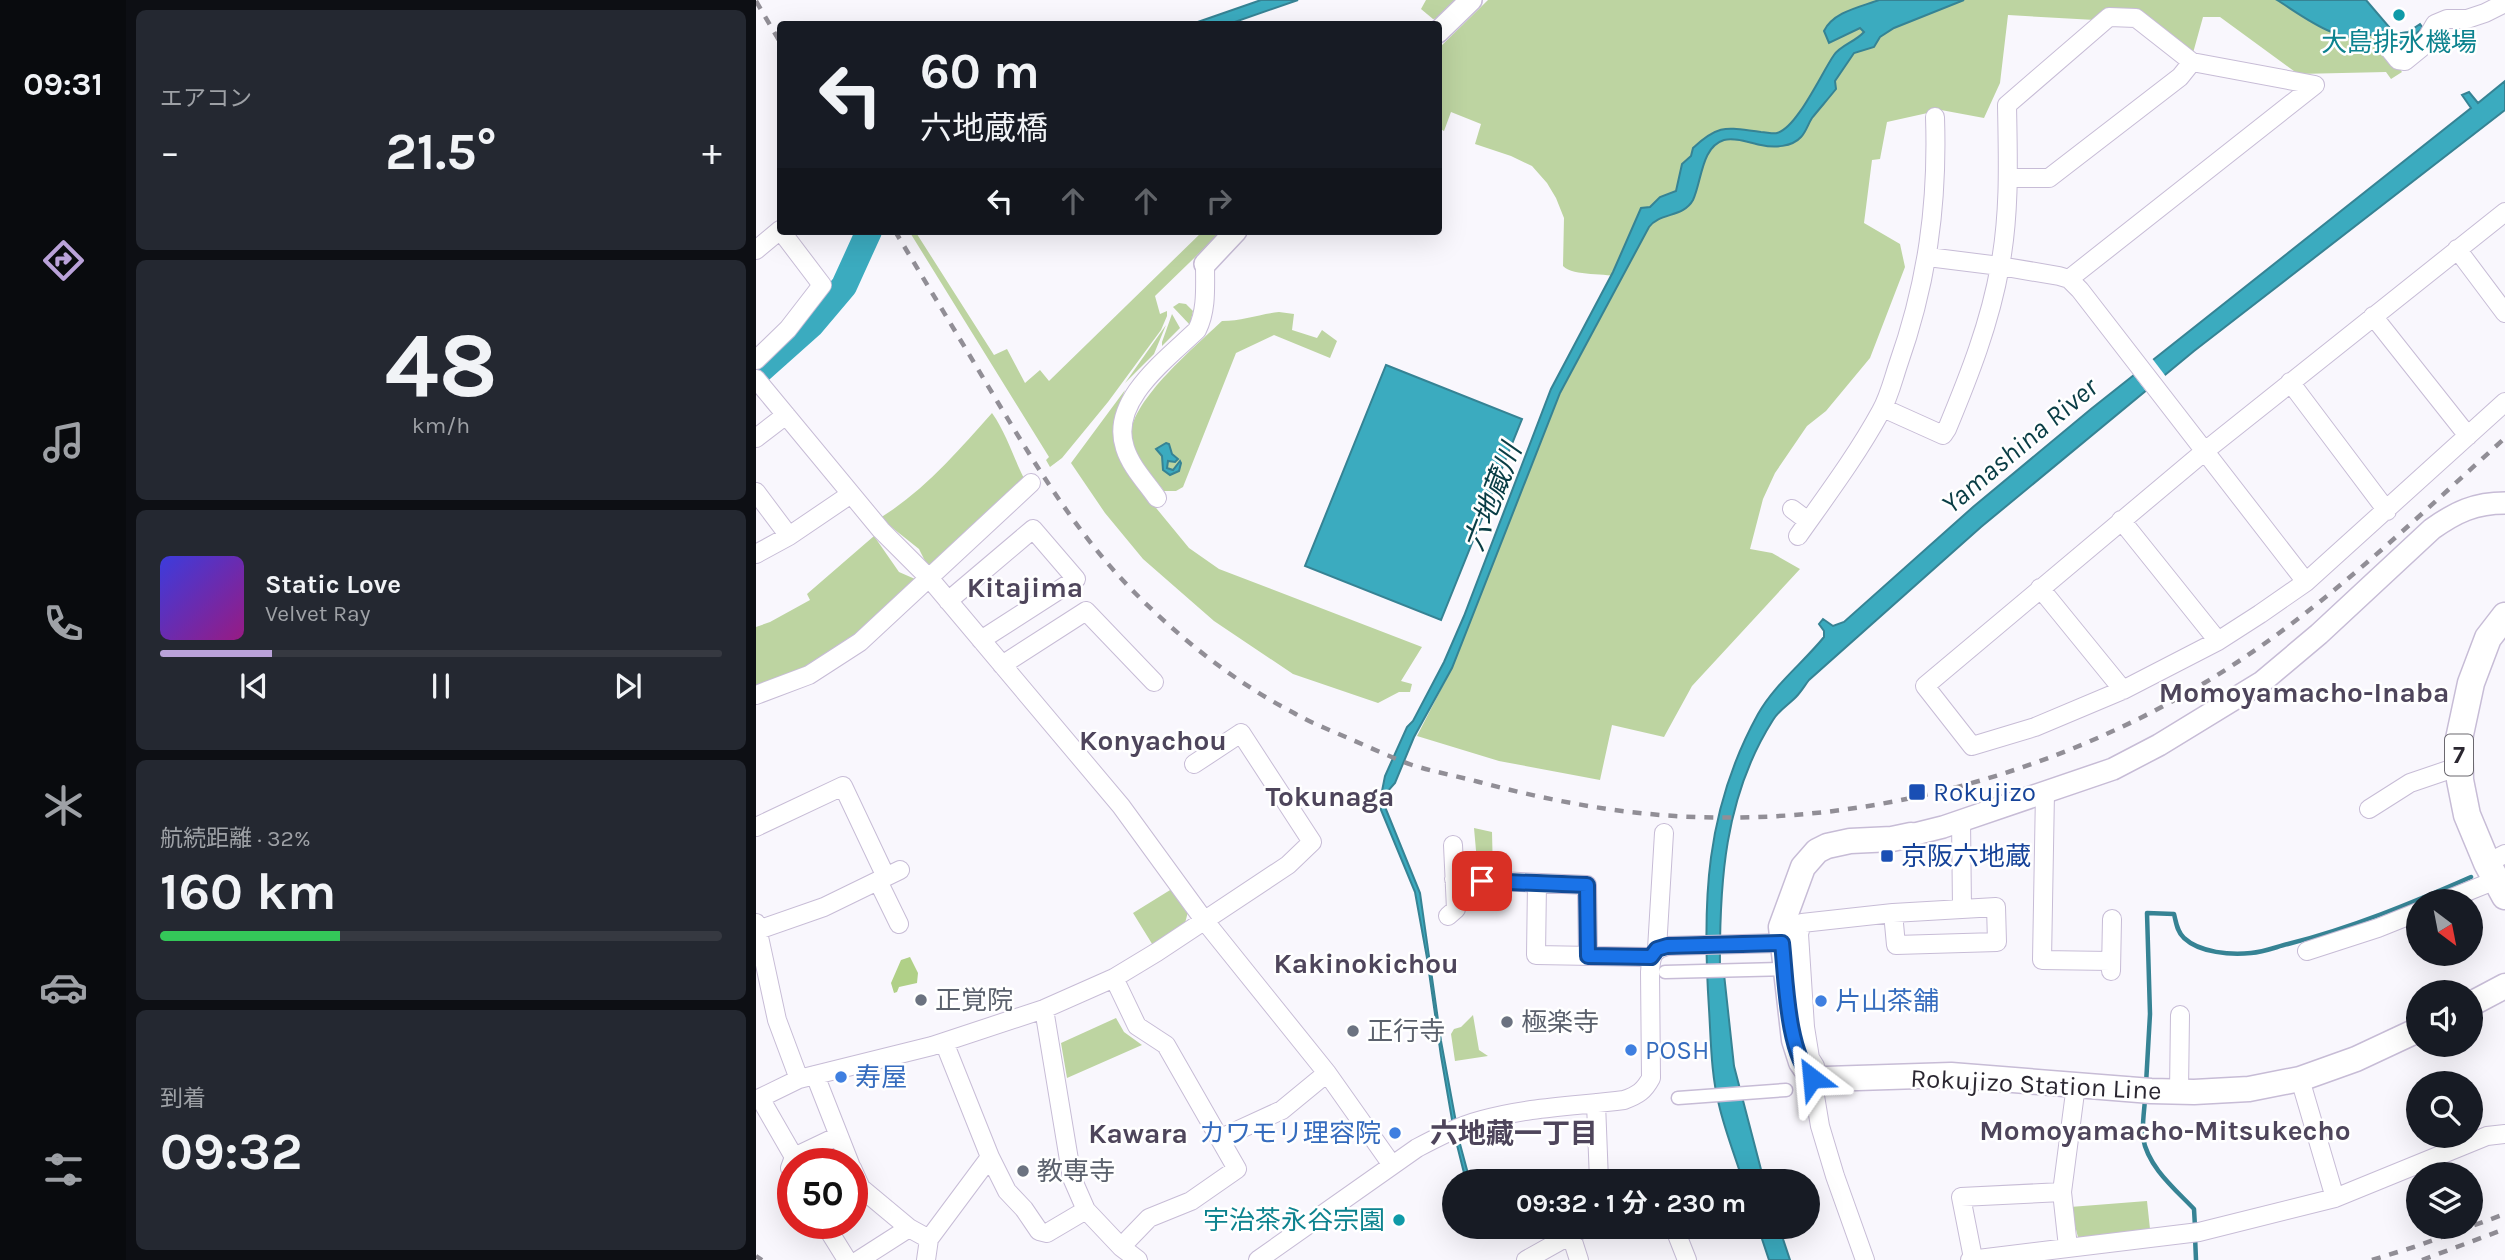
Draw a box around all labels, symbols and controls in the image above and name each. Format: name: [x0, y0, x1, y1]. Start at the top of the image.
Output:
marker: 大島排水機場: [2391, 7, 2407, 23]
place label: 大島排水機場: [2321, 27, 2477, 58]
text: 60 m: [920, 43, 1040, 100]
icon: left: [805, 49, 896, 140]
text: 09:31: [23, 66, 103, 103]
text: エアコン: [160, 85, 252, 112]
text: 六地蔵橋: [920, 110, 1048, 147]
text: 21.5°: [385, 121, 497, 182]
text: −: [160, 130, 180, 175]
text: +: [702, 130, 722, 175]
icon: left: [981, 182, 1019, 220]
icon: ahead: [1054, 182, 1092, 220]
icon: ahead: [1127, 182, 1165, 220]
icon: right: [1200, 182, 1238, 220]
icon: directions: [39, 236, 88, 285]
text: 48: [385, 313, 497, 419]
water label: Yamashina River: [1935, 370, 2105, 520]
text: km/h: [412, 412, 470, 439]
icon: music: [39, 418, 88, 467]
water label: 六地蔵川: [1457, 436, 1529, 555]
text: Static Love: [265, 569, 401, 600]
district label: Kitajima: [967, 571, 1083, 604]
icon: phone: [39, 599, 88, 648]
text: Velvet Ray: [265, 600, 370, 627]
icon: previous: [235, 667, 273, 705]
icon: pause: [422, 667, 460, 705]
icon: next: [609, 667, 647, 705]
district label: Momoyamacho-Inaba: [2159, 676, 2449, 709]
district label: Konyachou: [1079, 724, 1227, 757]
road number: 7: [2445, 734, 2473, 776]
place label: Rokujizo: [1933, 777, 2036, 808]
district label: Tokunaga: [1266, 780, 1394, 813]
icon: climate: [39, 781, 88, 830]
marker: Rokujizo: [1907, 782, 1927, 802]
text: 航続距離 · 32%: [160, 825, 311, 852]
place label: 京阪六地蔵: [1901, 841, 2031, 872]
marker: 京阪六地蔵: [1879, 848, 1895, 864]
pin: [1452, 851, 1512, 911]
text: 160 km: [160, 861, 336, 922]
icon: arrive: [1463, 862, 1501, 900]
north arrow: [2406, 889, 2483, 966]
map controls: [2406, 889, 2483, 1239]
district label: Kakinokichou: [1273, 947, 1459, 980]
icon: car: [39, 963, 88, 1012]
button: sound: [2406, 980, 2483, 1057]
place label: 正覚院: [935, 985, 1013, 1016]
place label: 片山茶舗: [1835, 986, 1939, 1017]
marker: 正覚院: [913, 992, 929, 1008]
marker: 片山茶舗: [1813, 993, 1829, 1009]
place label: 極楽寺: [1521, 1007, 1599, 1038]
marker: 極楽寺: [1499, 1014, 1515, 1030]
place label: 正行寺: [1367, 1016, 1445, 1047]
marker: 正行寺: [1345, 1023, 1361, 1039]
place label: POSH: [1645, 1035, 1709, 1066]
position arrow: [1775, 1041, 1849, 1115]
marker: POSH: [1623, 1042, 1639, 1058]
place label: 寿屋: [855, 1062, 907, 1093]
street label: Rokujizo Station Line: [1910, 1062, 2162, 1107]
marker: 寿屋: [833, 1069, 849, 1085]
button: search: [2406, 1071, 2483, 1148]
text: 到着: [160, 1085, 206, 1112]
district label: Momoyamacho-Mitsukecho: [1979, 1114, 2351, 1147]
district label: Kawara: [1088, 1117, 1188, 1150]
district label: 六地藏一丁目: [1430, 1117, 1598, 1150]
place label: カワモリ理容院: [1199, 1118, 1381, 1149]
text: 09:32: [160, 1121, 302, 1182]
marker: カワモリ理容院: [1387, 1125, 1403, 1141]
icon: filters: [39, 1145, 88, 1194]
speed limit sign: 50: [777, 1148, 868, 1239]
place label: 教専寺: [1037, 1156, 1115, 1187]
button: layers: [2406, 1162, 2483, 1239]
marker: 教専寺: [1015, 1163, 1031, 1179]
text: 09:32 · 1 分 · 230 m: [1516, 1188, 1746, 1219]
place label: 宇治茶永谷宗園: [1203, 1205, 1385, 1236]
marker: 宇治茶永谷宗園: [1391, 1212, 1407, 1228]

